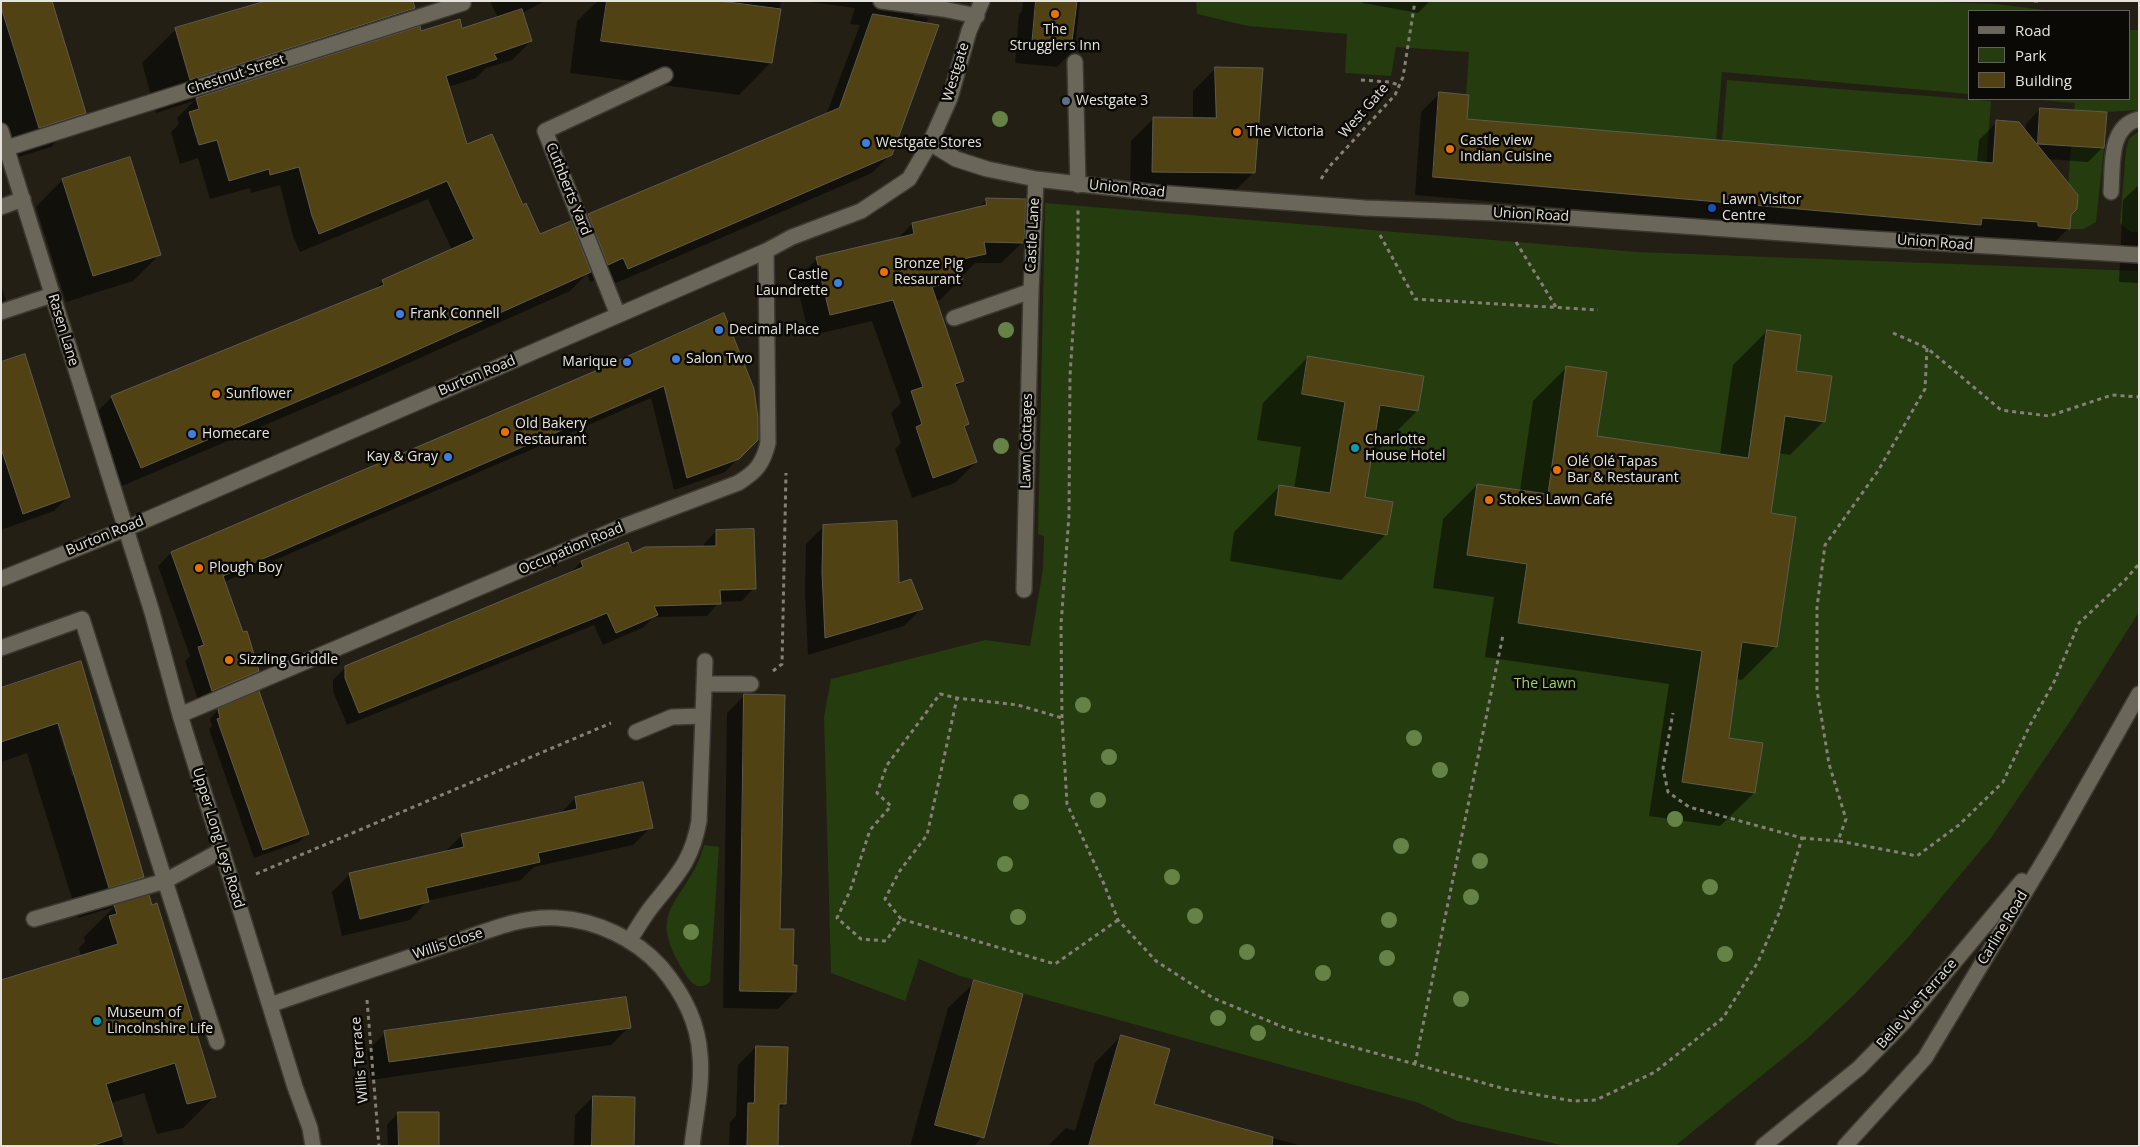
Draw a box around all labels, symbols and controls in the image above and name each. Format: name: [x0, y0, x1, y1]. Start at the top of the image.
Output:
marker: The Strugglers Inn: [1049, 8, 1061, 20]
legend: [1968, 10, 2130, 100]
text: Road: [2015, 20, 2051, 40]
place label: The Strugglers Inn: [1010, 22, 1100, 54]
street label: Westgate: [939, 41, 973, 103]
text: Park: [2015, 45, 2046, 65]
street label: Chestnut Street: [185, 51, 287, 99]
text: Building: [2015, 70, 2072, 90]
street label: West Gate: [1336, 80, 1392, 142]
place label: Westgate 3: [1076, 93, 1148, 109]
marker: Westgate 3: [1060, 95, 1072, 107]
place label: The Victoria: [1247, 124, 1324, 140]
marker: The Victoria: [1231, 126, 1243, 138]
place label: Castle view Indian Cuisine: [1460, 133, 1552, 166]
place label: Westgate Stores: [876, 135, 982, 151]
marker: Westgate Stores: [860, 137, 872, 149]
street label: Cuthberts Yard: [542, 140, 594, 238]
marker: Castle view Indian Cuisine: [1444, 143, 1456, 155]
street label: Union Road: [1088, 177, 1166, 201]
place label: Lawn Visitor Centre: [1722, 192, 1801, 224]
street label: Castle Lane: [1023, 197, 1043, 273]
marker: Lawn Visitor Centre: [1706, 202, 1718, 214]
street label: Union Road: [1492, 205, 1570, 225]
street label: Union Road: [1896, 232, 1974, 254]
place label: Bronze Pig Resaurant: [894, 256, 963, 288]
marker: Bronze Pig Resaurant: [878, 266, 890, 278]
place label: Castle Laundrette: [756, 267, 828, 300]
marker: Castle Laundrette: [832, 277, 844, 289]
street label: Rasen Lane: [44, 292, 82, 368]
place label: Frank Connell: [410, 306, 500, 322]
marker: Frank Connell: [394, 308, 406, 320]
place label: Decimal Place: [729, 322, 819, 338]
marker: Decimal Place: [713, 324, 725, 336]
place label: Salon Two: [686, 351, 753, 367]
street label: Burton Road: [436, 352, 518, 400]
marker: Salon Two: [670, 353, 682, 365]
place label: Marique: [562, 354, 617, 370]
marker: Marique: [621, 356, 633, 368]
place label: Sunflower: [226, 386, 292, 402]
marker: Sunflower: [210, 388, 222, 400]
street label: Lawn Cottages: [1018, 393, 1036, 489]
place label: Old Bakery Restaurant: [515, 416, 587, 448]
place label: Homecare: [202, 426, 270, 442]
marker: Old Bakery Restaurant: [499, 426, 511, 438]
marker: Homecare: [186, 428, 198, 440]
place label: Charlotte House Hotel: [1365, 432, 1446, 464]
marker: Charlotte House Hotel: [1349, 442, 1361, 454]
place label: Kay & Gray: [366, 449, 438, 465]
marker: Kay & Gray: [442, 451, 454, 463]
place label: Olé Olé Tapas Bar & Restaurant: [1567, 454, 1679, 487]
marker: Olé Olé Tapas Bar & Restaurant: [1551, 464, 1563, 476]
place label: Stokes Lawn Café: [1499, 492, 1613, 508]
marker: Stokes Lawn Café: [1483, 494, 1495, 506]
street label: Burton Road: [64, 513, 146, 559]
street label: Occupation Road: [516, 519, 626, 579]
place label: Plough Boy: [209, 560, 282, 576]
marker: Plough Boy: [193, 562, 205, 574]
place label: Sizzling Griddle: [239, 652, 338, 668]
marker: Sizzling Griddle: [223, 654, 235, 666]
park label: The Lawn: [1514, 676, 1576, 692]
street label: Upper Long Leys Road: [189, 766, 247, 910]
street label: Carline Road: [1974, 888, 2032, 968]
street label: Willis Close: [411, 925, 485, 963]
street label: Belle Vue Terrace: [1874, 956, 1960, 1052]
place label: Museum of Lincolnshire Life: [107, 1005, 213, 1038]
marker: Museum of Lincolnshire Life: [91, 1015, 103, 1027]
street label: Willis Terrace: [348, 1016, 372, 1104]

